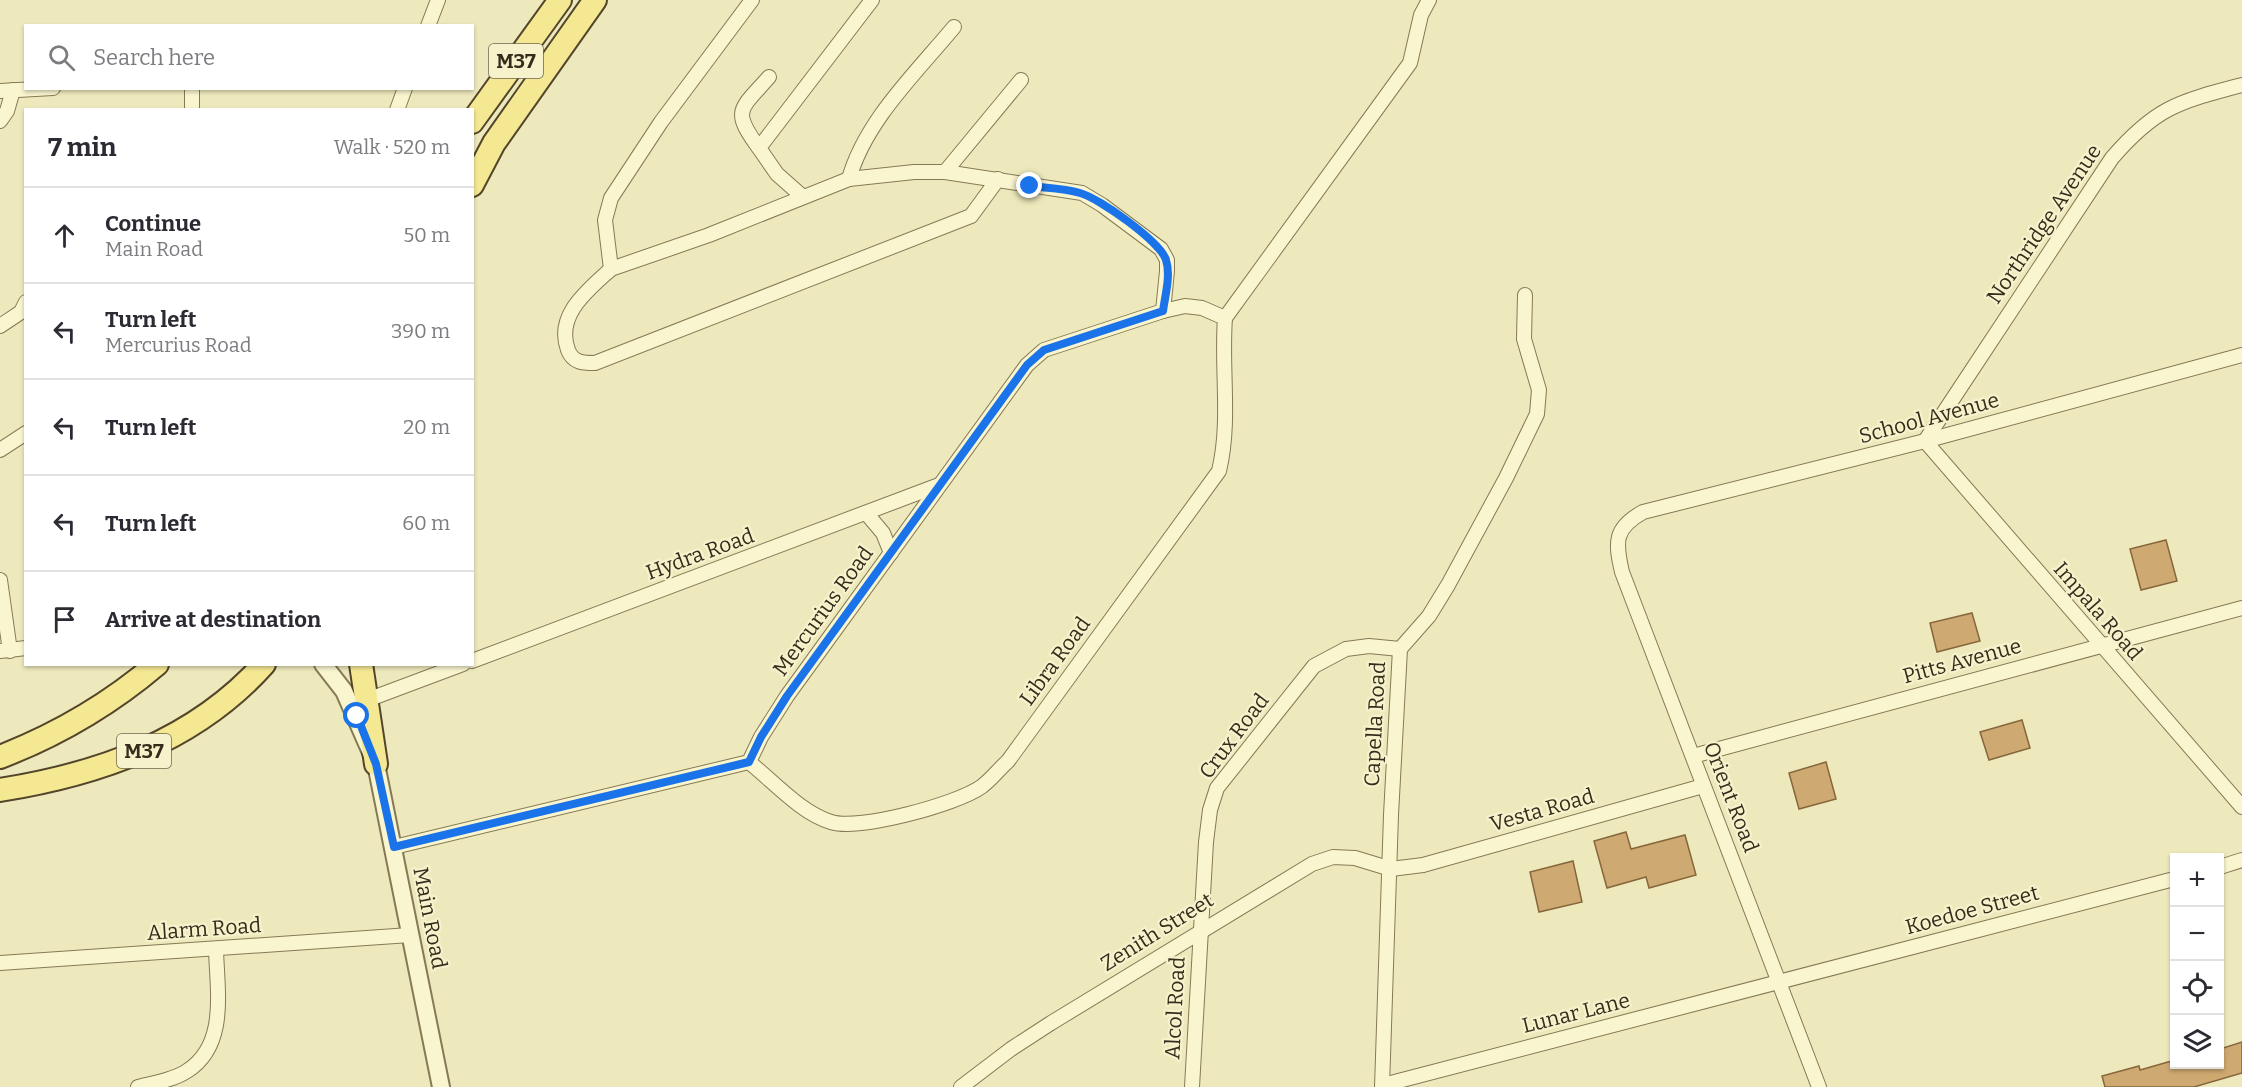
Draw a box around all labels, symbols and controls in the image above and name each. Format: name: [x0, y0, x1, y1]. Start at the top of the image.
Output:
search box: [24, 24, 474, 90]
icon: search: [45, 41, 78, 74]
text: Search here: [93, 44, 215, 71]
road number: M37: [489, 44, 543, 78]
text: 7 min: [48, 132, 116, 163]
text: Walk · 520 m: [334, 135, 450, 159]
street label: Northridge Avenue: [1981, 139, 2107, 309]
route end: [1016, 172, 1042, 198]
text: Continue: [105, 210, 201, 237]
icon: ahead: [48, 219, 81, 252]
text: 50 m: [403, 223, 450, 247]
text: Main Road: [105, 237, 203, 261]
text: Turn left: [105, 306, 197, 333]
icon: left: [48, 315, 81, 348]
text: 390 m: [391, 319, 450, 343]
text: Mercurius Road: [105, 333, 252, 357]
street label: School Avenue: [1856, 387, 2002, 449]
icon: left: [48, 411, 81, 444]
text: Turn left: [105, 414, 197, 441]
text: 20 m: [403, 415, 450, 439]
icon: left: [48, 507, 81, 540]
text: Turn left: [105, 510, 197, 537]
text: 60 m: [402, 511, 450, 535]
street label: Hydra Road: [642, 522, 758, 586]
street label: Mercurius Road: [767, 541, 879, 681]
street label: Impala Road: [2048, 556, 2148, 666]
icon: arrive: [48, 603, 81, 636]
text: Arrive at destination: [105, 606, 321, 633]
street label: Libra Road: [1014, 612, 1096, 710]
street label: Pitts Avenue: [1900, 633, 2024, 689]
street label: Capella Road: [1359, 661, 1391, 787]
street label: Crux Road: [1193, 688, 1275, 784]
route start: [343, 702, 369, 728]
road number: M37: [117, 734, 171, 768]
street label: Orient Road: [1698, 738, 1764, 856]
street label: Vesta Road: [1487, 783, 1597, 837]
map controls: [2170, 853, 2224, 1069]
button: +: [2170, 853, 2224, 907]
street label: Main Road: [407, 865, 453, 971]
street label: Koedoe Street: [1902, 880, 2042, 940]
street label: Zenith Street: [1096, 887, 1218, 977]
button: −: [2170, 907, 2224, 961]
street label: Alarm Road: [146, 912, 262, 946]
street label: Alcol Road: [1159, 956, 1191, 1060]
button: locate: [2170, 961, 2224, 1015]
street label: Lunar Lane: [1519, 987, 1633, 1039]
button: layers: [2170, 1015, 2224, 1069]

